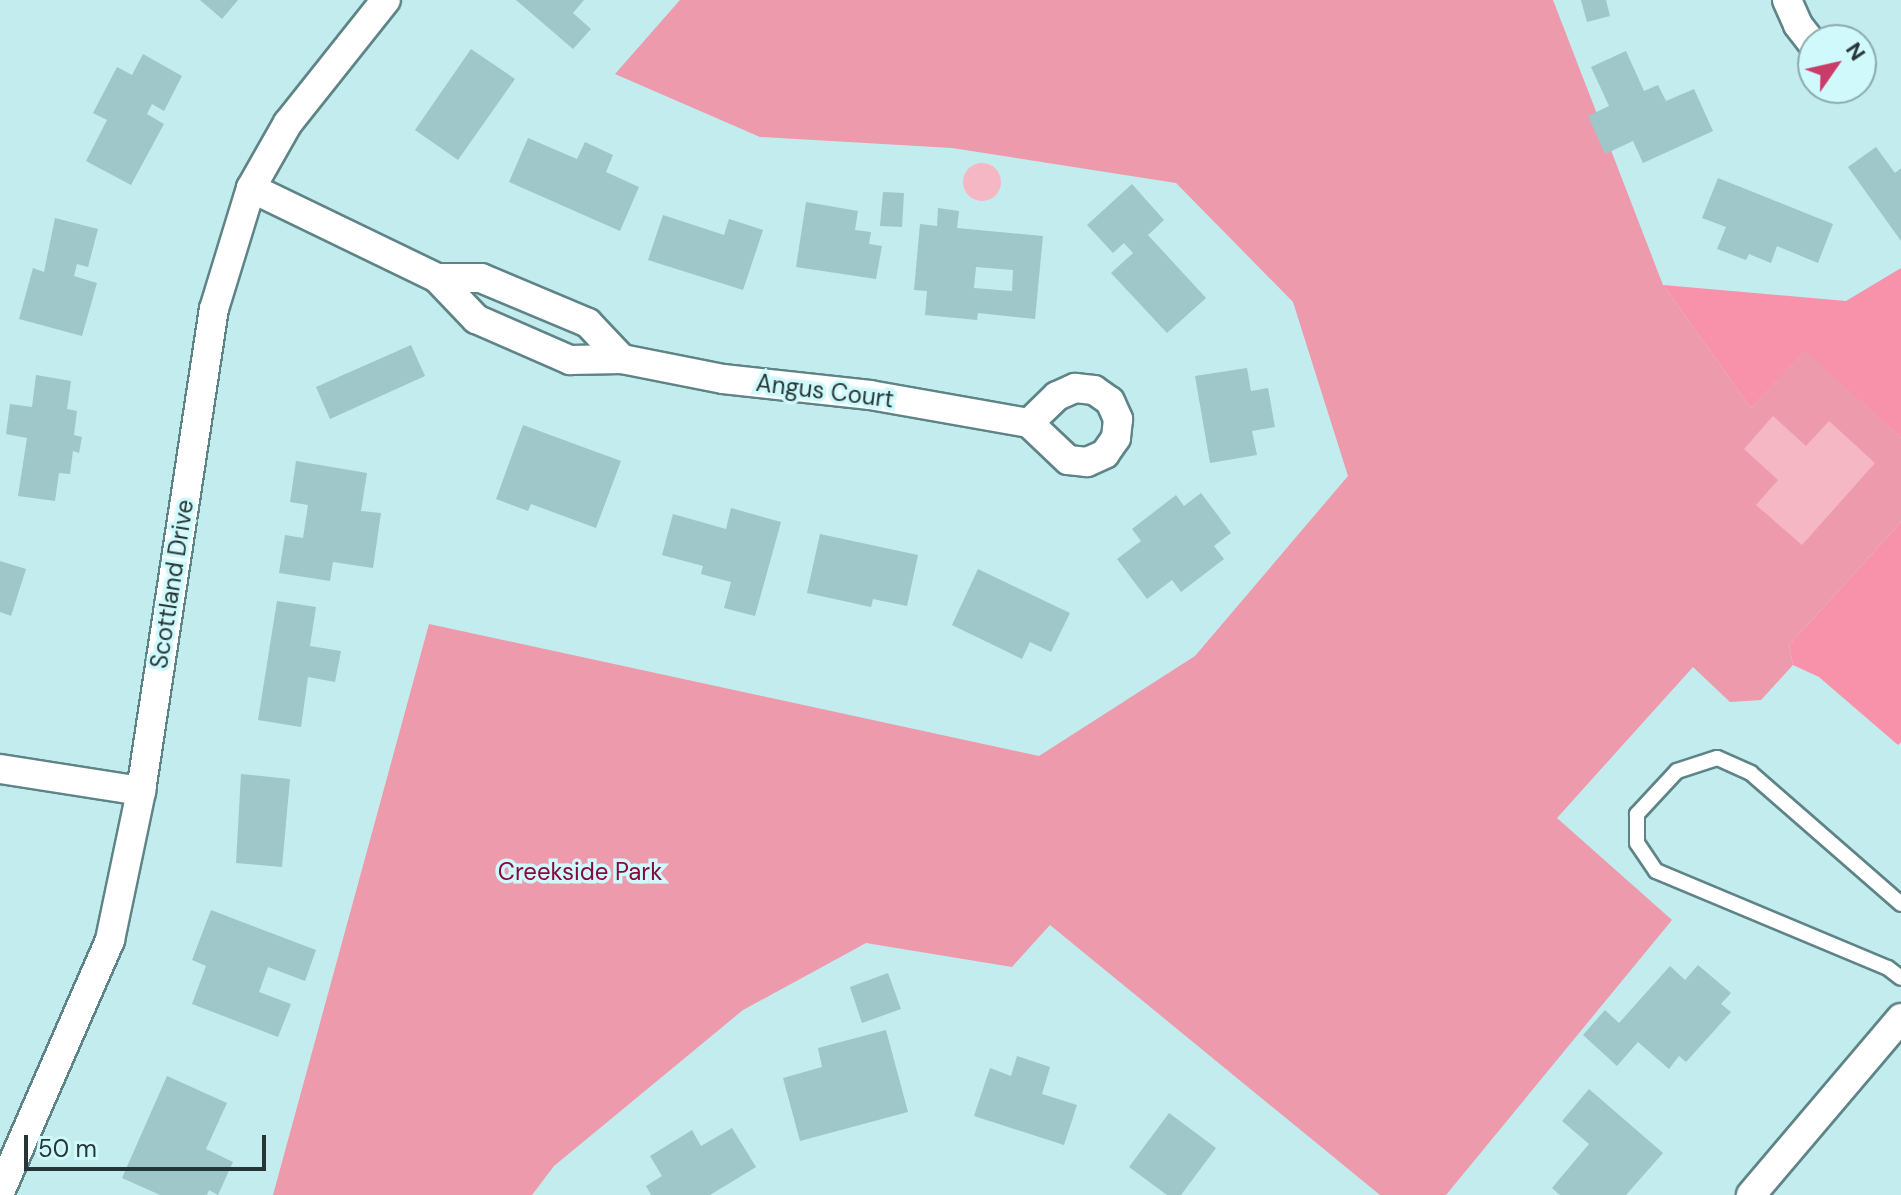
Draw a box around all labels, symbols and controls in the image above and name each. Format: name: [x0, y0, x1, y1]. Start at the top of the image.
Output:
north arrow: [1797, 24, 1877, 104]
text: N: [1839, 37, 1872, 66]
street label: Angus Court: [754, 368, 896, 414]
street label: Scottland Drive: [144, 497, 200, 671]
park label: Creekside Park: [498, 858, 662, 886]
scale bar: [28, 1119, 270, 1169]
text: 50 m: [38, 1133, 97, 1164]

